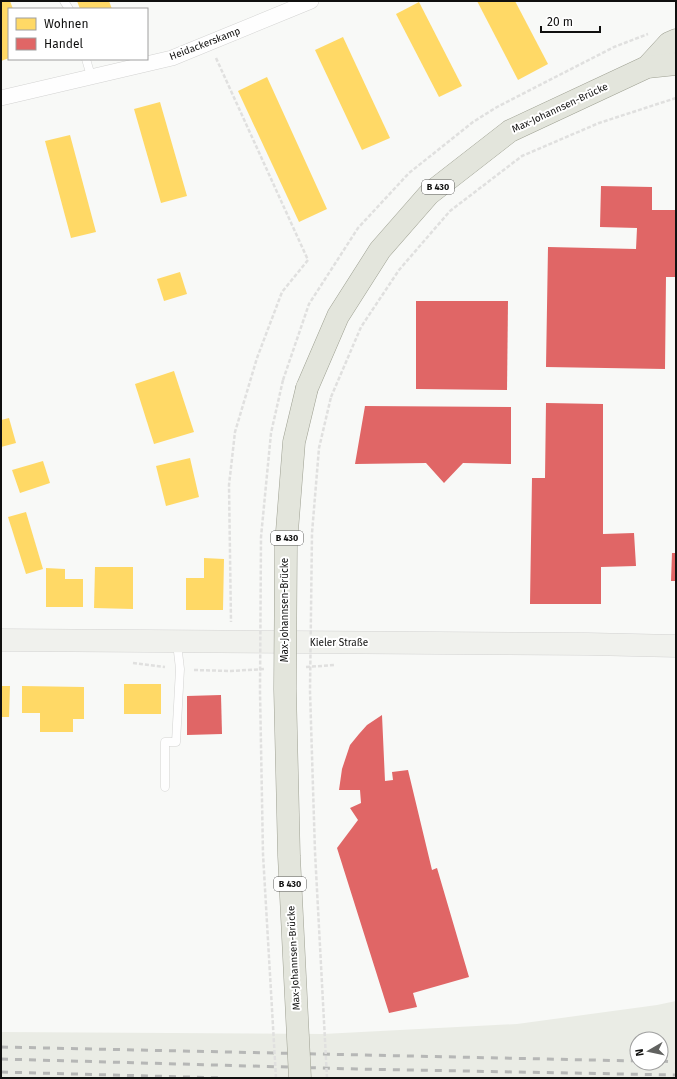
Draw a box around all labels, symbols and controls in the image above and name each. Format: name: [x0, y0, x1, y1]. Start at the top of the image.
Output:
legend: [8, 8, 148, 60]
scale bar: [541, 8, 600, 34]
text: 20 m: [547, 15, 573, 29]
text: Wohnen: [44, 17, 88, 31]
street label: Heidackerskamp: [168, 25, 242, 63]
text: Handel: [44, 37, 83, 51]
street label: Max-Johannsen-Brücke: [510, 80, 610, 136]
road number: B 430: [422, 180, 454, 194]
road number: B 430: [271, 531, 303, 545]
street label: Max-Johannsen-Brücke: [279, 558, 291, 662]
street label: Kieler Straße: [310, 637, 368, 649]
road number: B 430: [274, 877, 306, 891]
street label: Max-Johannsen-Brücke: [285, 905, 303, 1011]
north arrow: [629, 1031, 669, 1071]
text: N: [633, 1048, 647, 1057]

